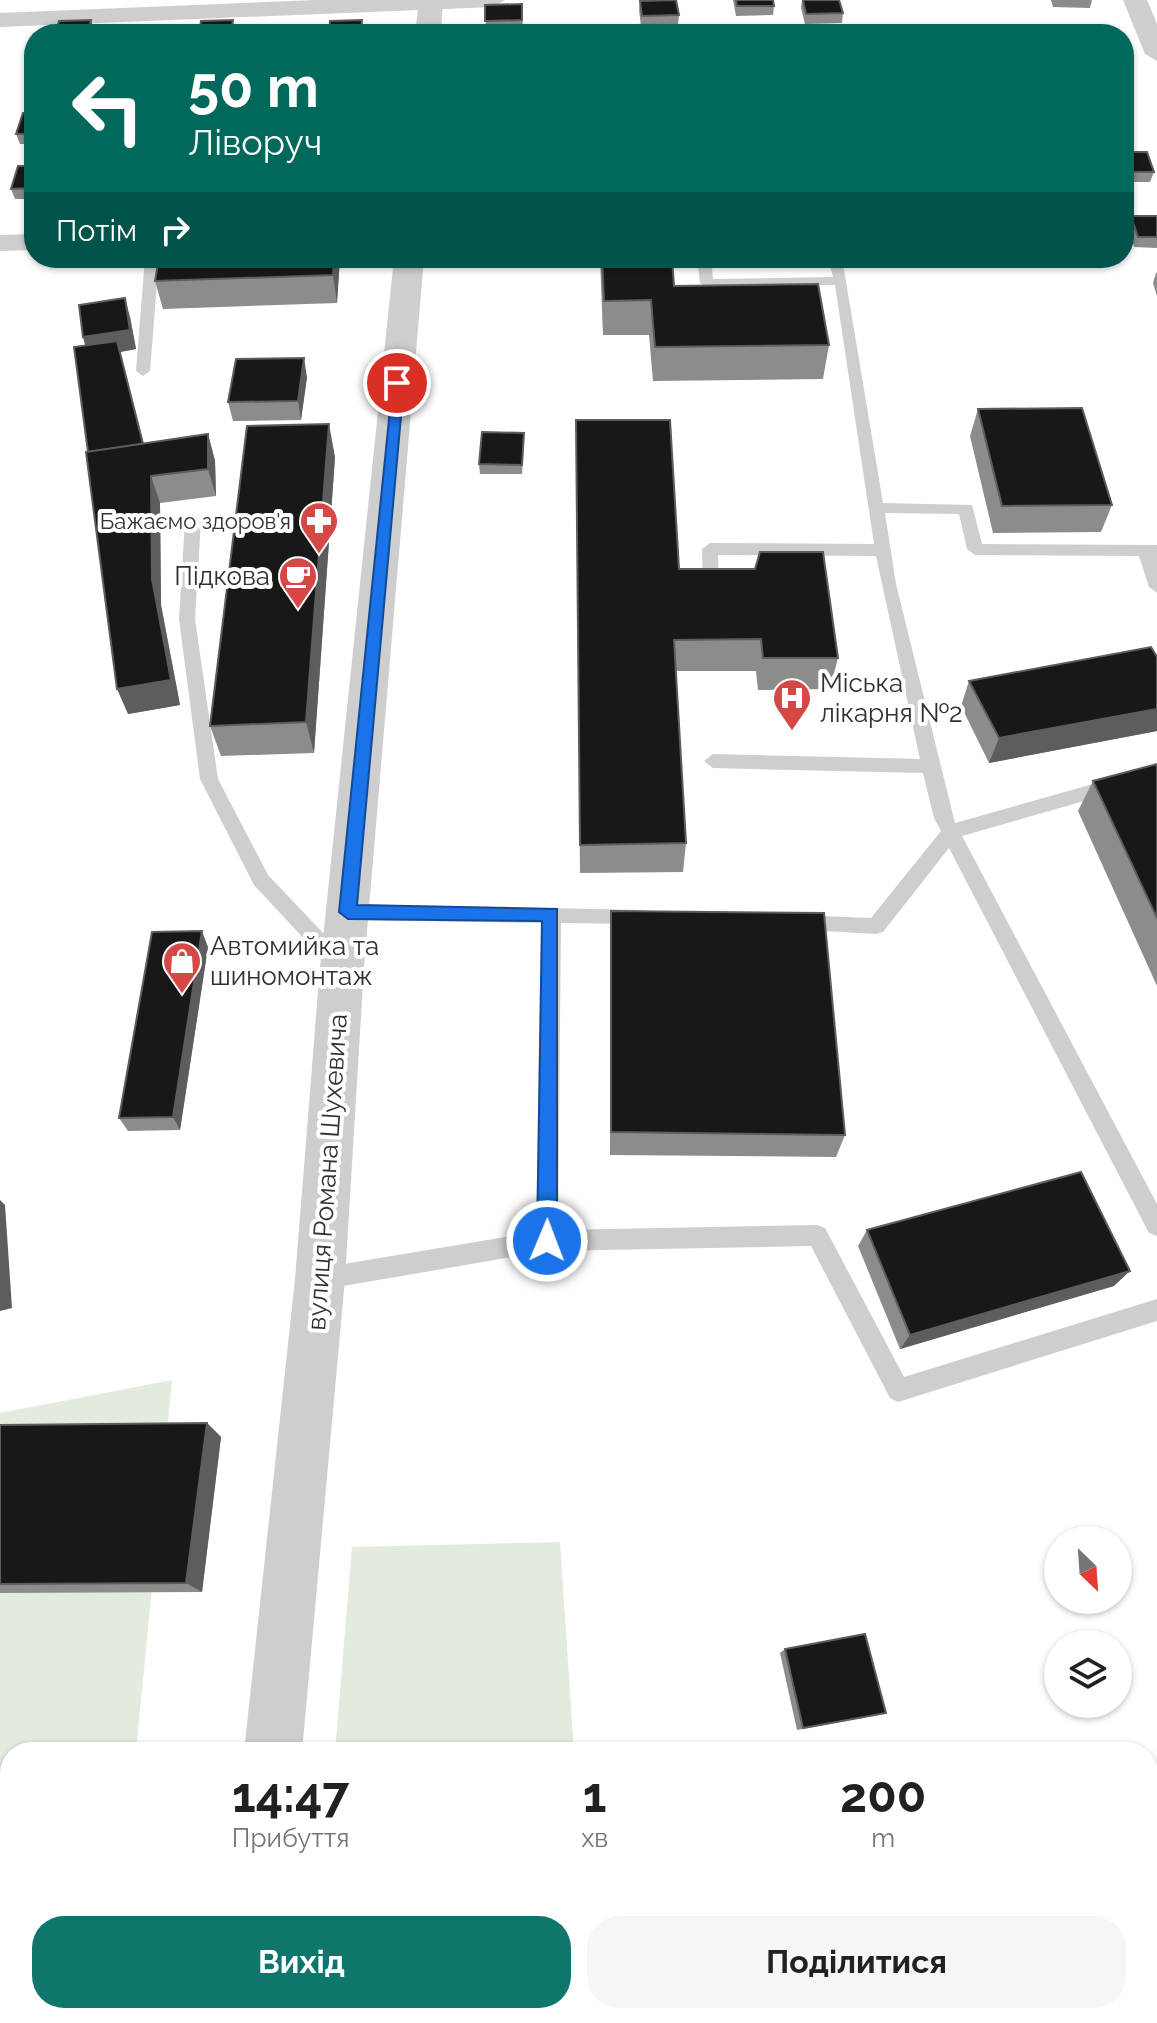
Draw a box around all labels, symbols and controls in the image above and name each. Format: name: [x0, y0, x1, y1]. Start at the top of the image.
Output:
text: 50 m: [188, 54, 319, 120]
icon: left: [56, 56, 160, 160]
text: Ліворуч: [188, 121, 322, 163]
icon: right: [153, 208, 197, 252]
text: Потім: [56, 213, 137, 248]
pin: [363, 349, 431, 417]
icon: arrive: [375, 361, 419, 405]
pharmacy icon: Бажаємо здоров'я: [298, 500, 340, 555]
place label: Бажаємо здоров'я: [100, 508, 291, 534]
cafe icon: Підкова: [277, 555, 319, 610]
place label: Підкова: [174, 561, 270, 591]
place label: Міська лікарня №2: [820, 668, 963, 728]
hospital icon: Міська лікарня №2: [771, 677, 813, 732]
place label: Автомийка та шиномонтаж: [210, 931, 379, 991]
shop icon: Автомийка та шиномонтаж: [161, 940, 203, 995]
street label: вулиця Романа Шухевича: [301, 1013, 353, 1331]
position arrow: [505, 1199, 589, 1283]
north arrow: [1044, 1526, 1132, 1614]
map controls: [1044, 1526, 1132, 1718]
button: layers: [1044, 1630, 1132, 1718]
text: 14:47: [232, 1767, 349, 1823]
text: 1: [583, 1767, 607, 1823]
text: 200: [840, 1767, 926, 1823]
text: Прибуття: [232, 1823, 349, 1853]
text: хв: [581, 1823, 608, 1853]
text: m: [871, 1823, 895, 1853]
button: Вихід: [32, 1916, 571, 2008]
button: Поділитися: [587, 1916, 1126, 2008]

